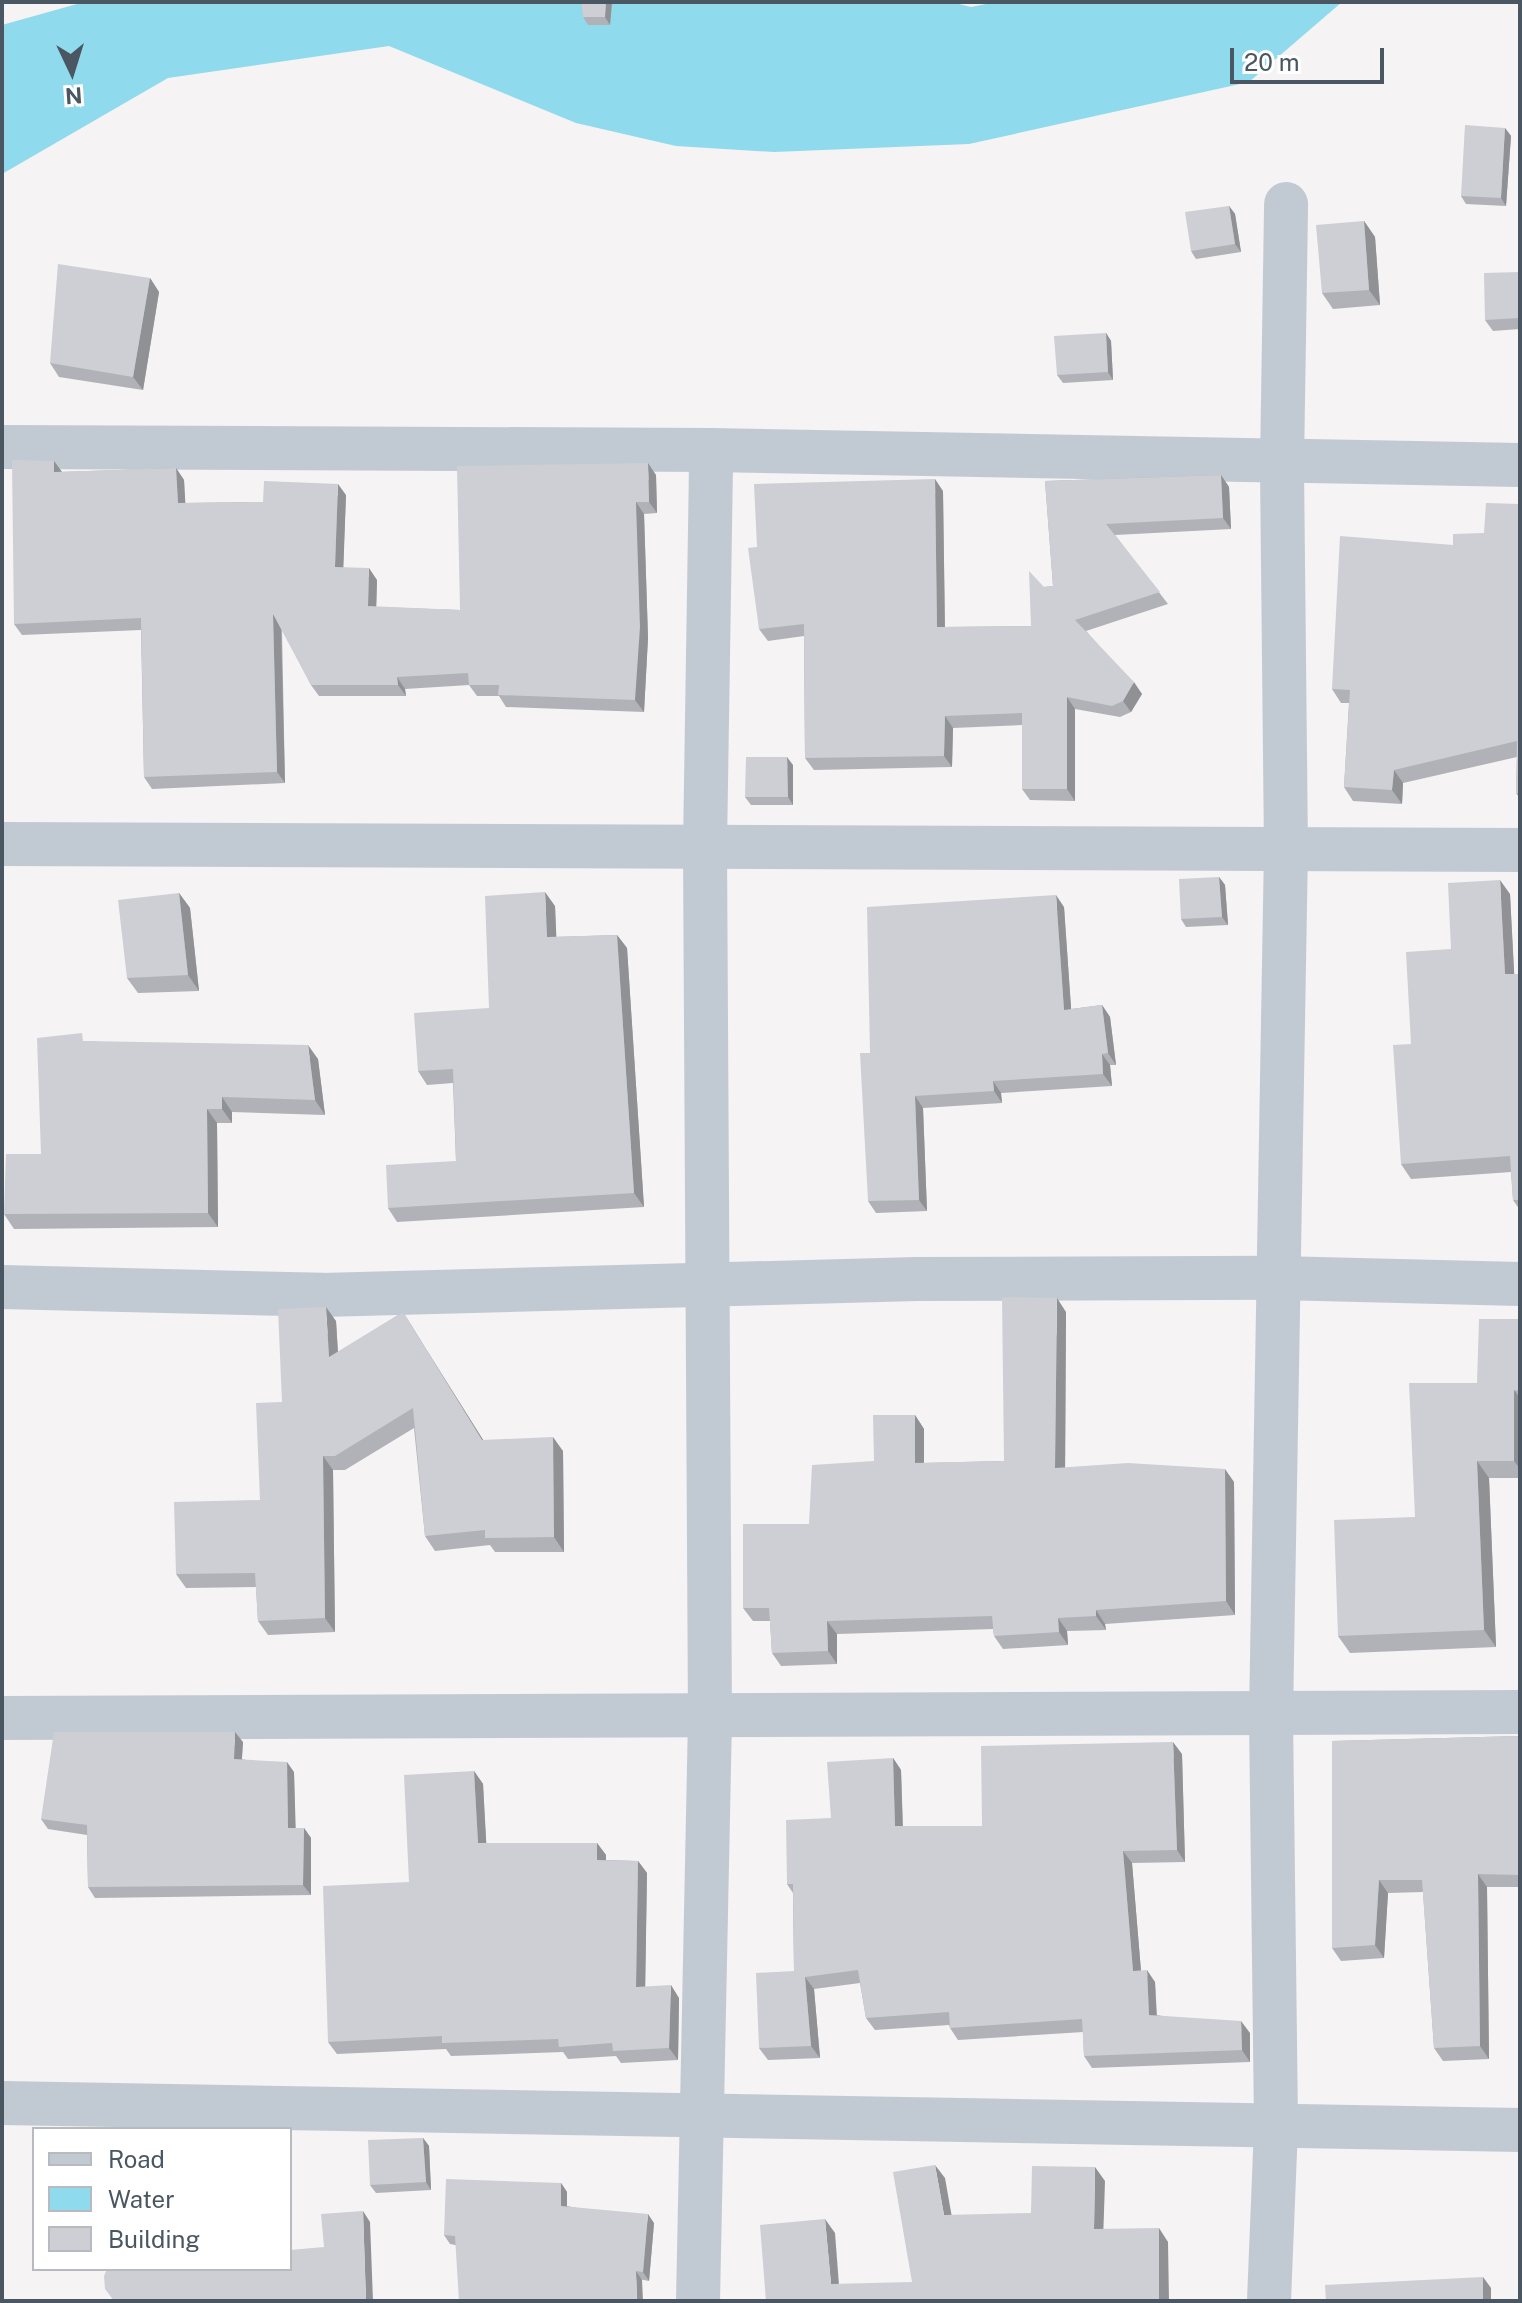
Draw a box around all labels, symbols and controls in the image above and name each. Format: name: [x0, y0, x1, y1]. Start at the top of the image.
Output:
north arrow: [32, 32, 112, 112]
scale bar: [1234, 32, 1388, 82]
text: 20 m: [1244, 48, 1300, 76]
text: N: [64, 82, 83, 110]
legend: [32, 2127, 292, 2271]
text: Road: [108, 2145, 165, 2173]
text: Water: [108, 2185, 175, 2213]
text: Building: [108, 2225, 200, 2253]

